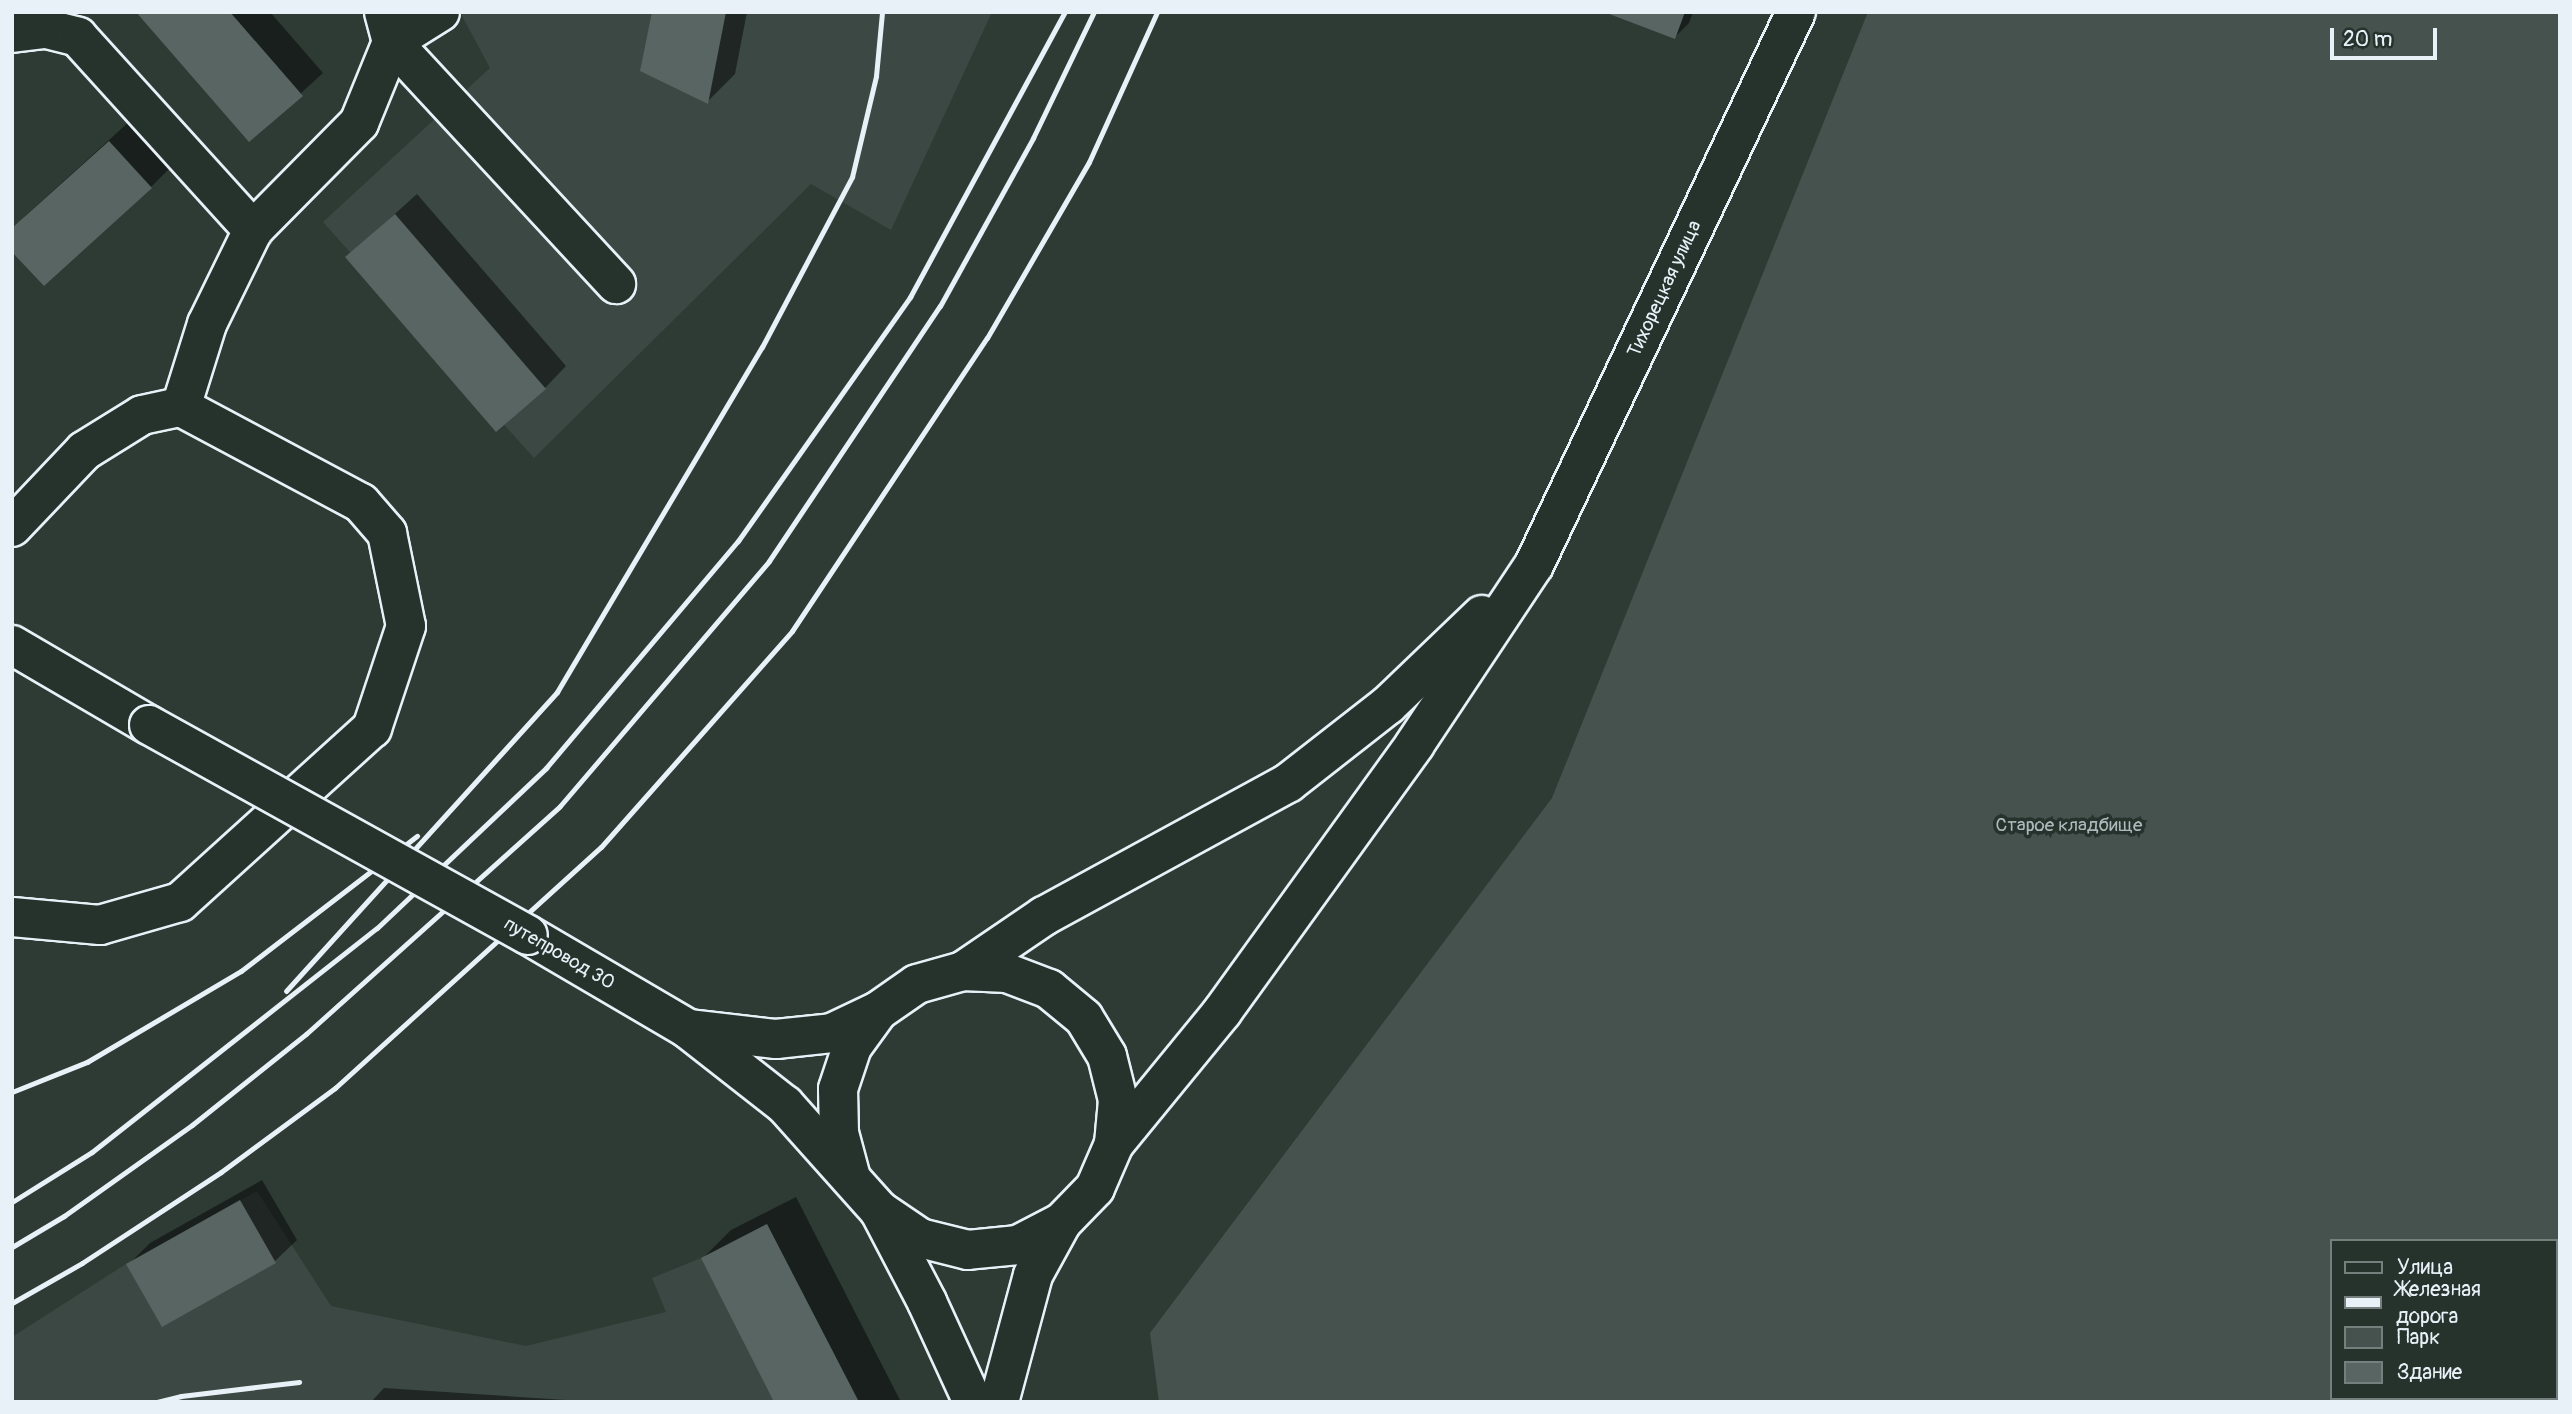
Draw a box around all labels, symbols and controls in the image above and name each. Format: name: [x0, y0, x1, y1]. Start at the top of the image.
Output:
scale bar: [2334, 14, 2441, 58]
text: 20 m: [2343, 26, 2392, 53]
street label: Тихорецкая улица: [1623, 217, 1707, 361]
park label: Старое кладбище: [1996, 815, 2142, 837]
street label: путепровод 30: [500, 913, 618, 995]
legend: [2330, 1239, 2558, 1400]
text: Улица: [2397, 1254, 2453, 1281]
text: Железная дорога: [2396, 1276, 2481, 1330]
text: Парк: [2397, 1324, 2440, 1351]
text: Здание: [2397, 1359, 2462, 1386]

